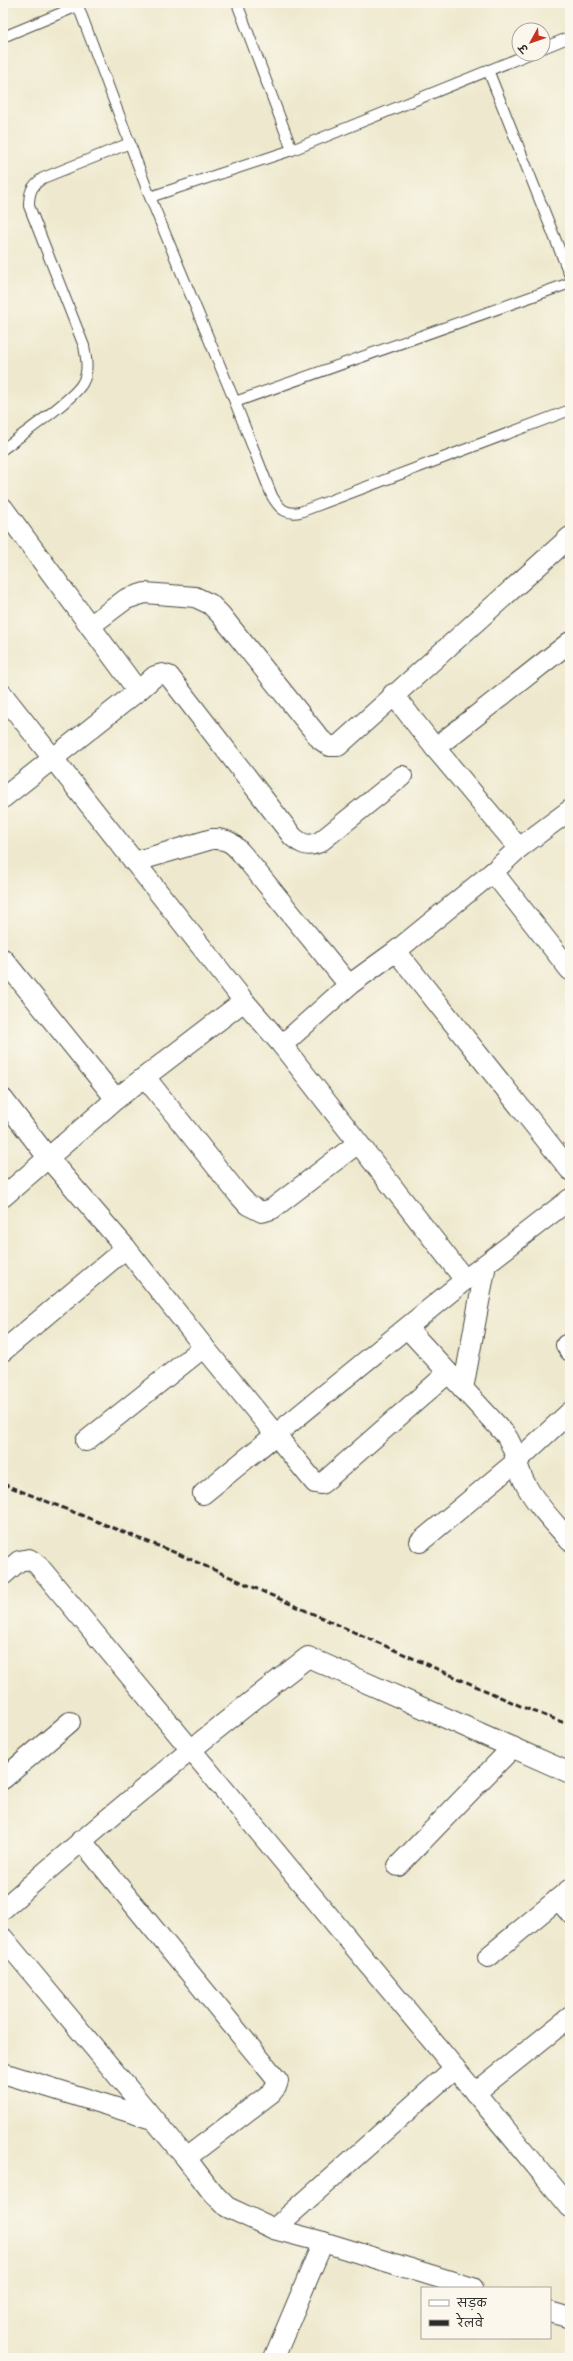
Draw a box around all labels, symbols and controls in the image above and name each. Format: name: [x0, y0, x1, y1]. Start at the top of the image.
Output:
north arrow: [511, 22, 551, 62]
text: उ: [515, 39, 532, 57]
legend: [421, 2287, 551, 2339]
text: सड़क: [456, 2295, 488, 2311]
text: रेलवे: [455, 2312, 484, 2331]

